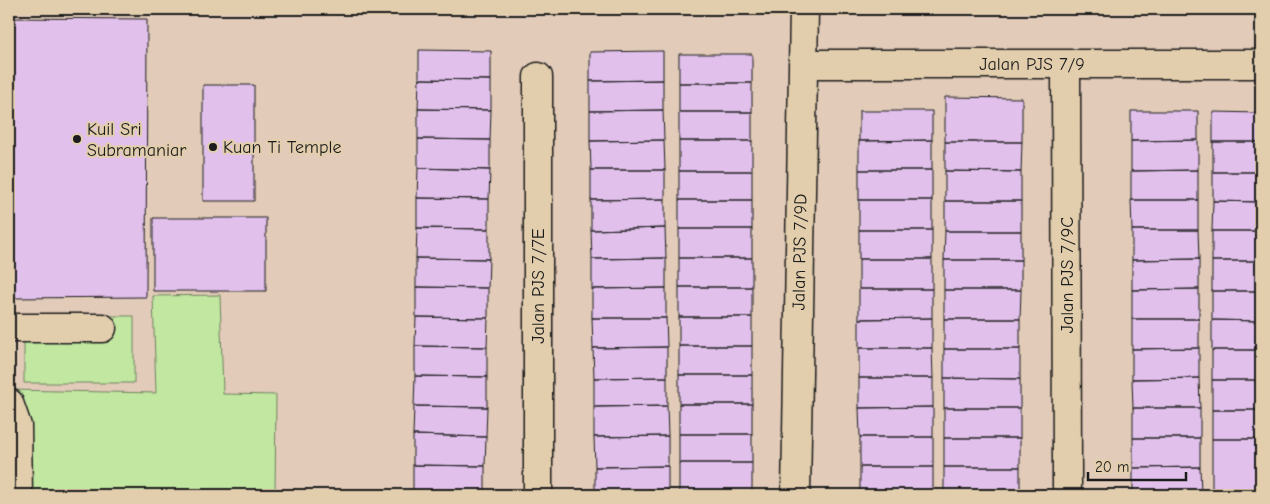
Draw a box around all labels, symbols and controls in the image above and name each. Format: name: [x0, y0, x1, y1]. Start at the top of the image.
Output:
street label: Jalan PJS 7/9: [979, 54, 1085, 75]
place label: Kuil Sri Subramaniar: [87, 119, 187, 161]
marker: Kuil Sri Subramaniar: [71, 133, 83, 145]
place label: Kuan Ti Temple: [223, 137, 341, 158]
marker: Kuan Ti Temple: [207, 141, 219, 153]
street label: Jalan PJS 7/9D: [788, 193, 812, 311]
street label: Jalan PJS 7/9C: [1057, 217, 1078, 333]
street label: Jalan PJS 7/7E: [528, 228, 549, 344]
scale bar: [1088, 449, 1185, 481]
text: 20 m: [1095, 458, 1129, 476]

